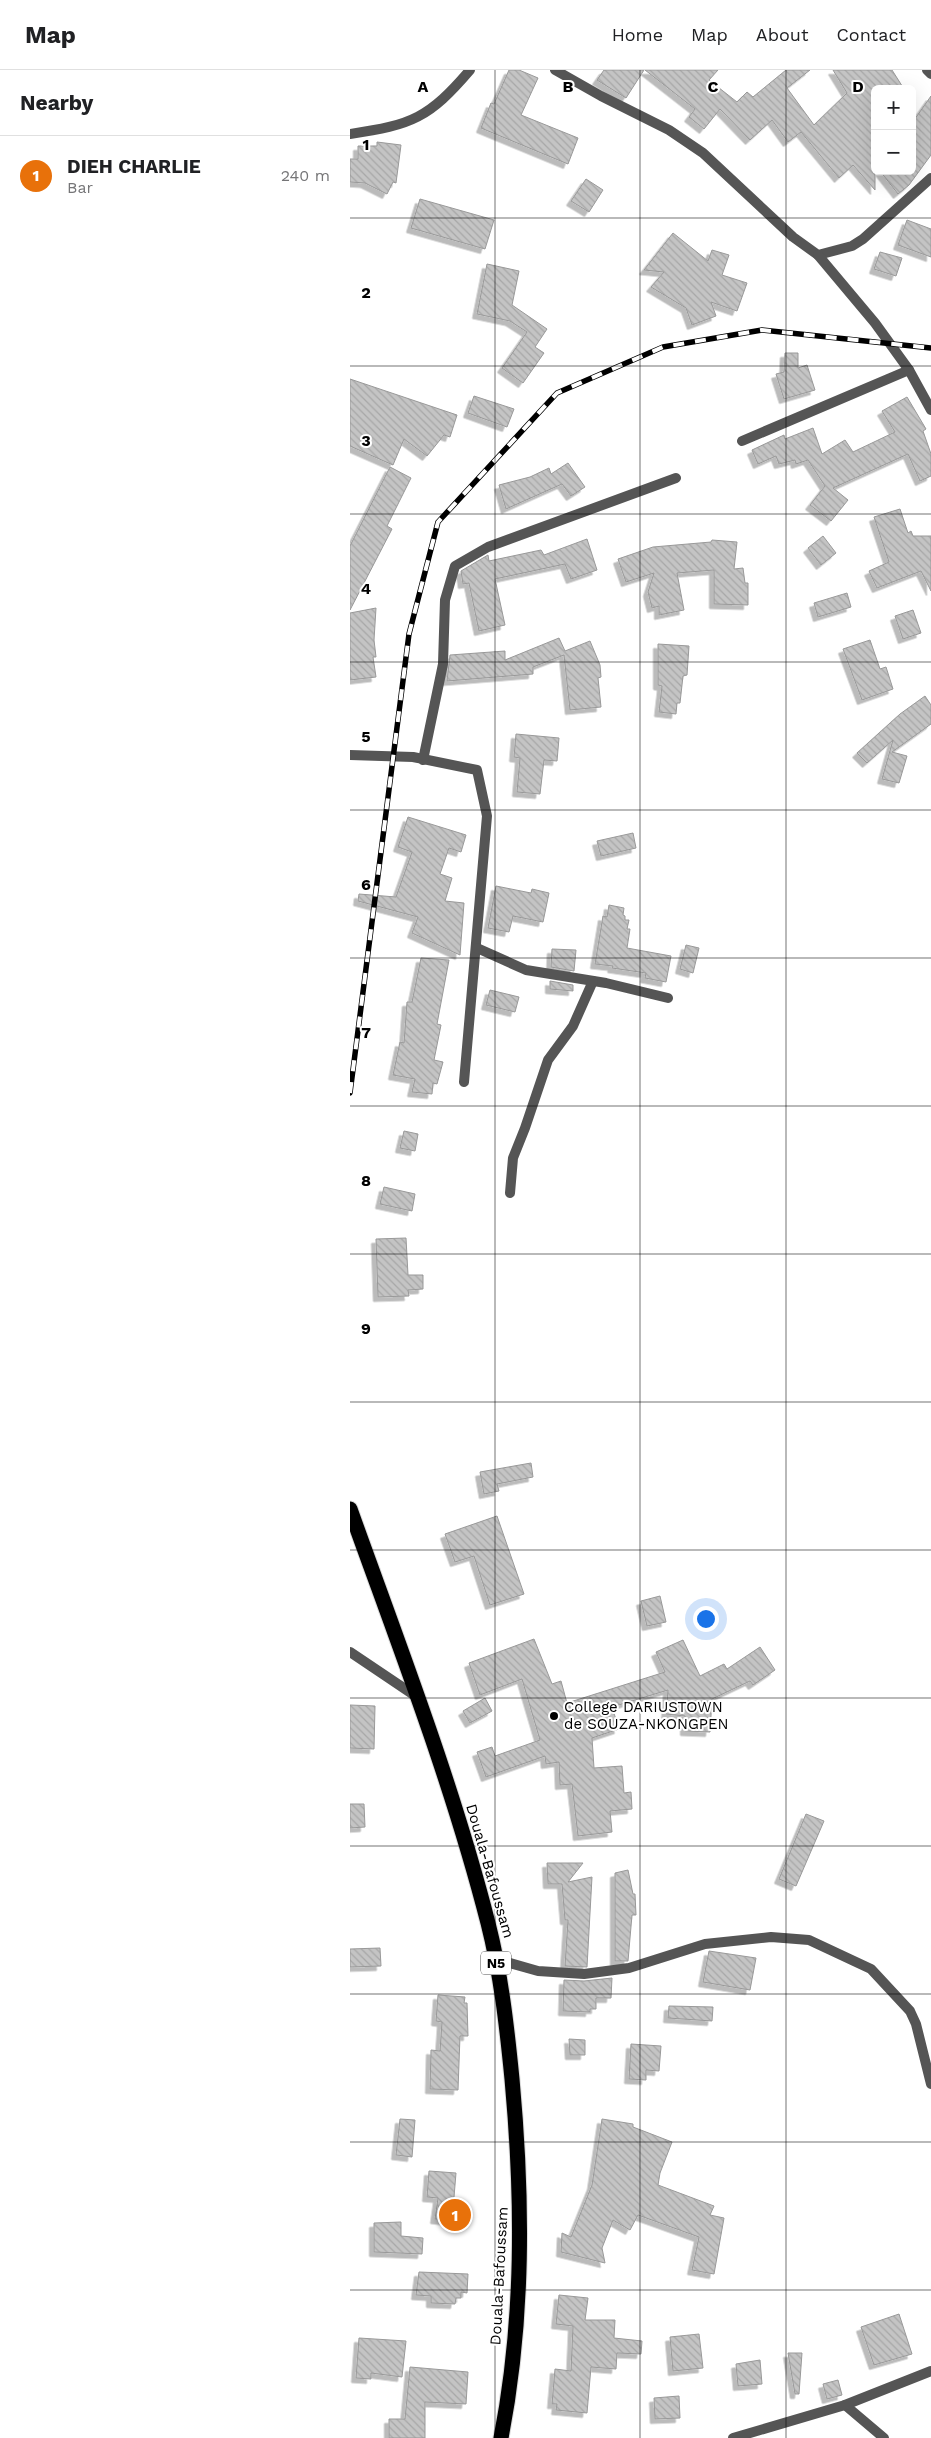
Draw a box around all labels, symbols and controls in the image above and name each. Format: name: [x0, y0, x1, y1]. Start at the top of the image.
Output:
text: Map: [25, 21, 76, 49]
text: Home: [612, 24, 663, 45]
text: Map: [691, 24, 728, 45]
text: About: [756, 24, 808, 45]
text: Contact: [836, 24, 906, 45]
text: A: [418, 77, 429, 96]
text: B: [563, 77, 574, 96]
text: C: [708, 77, 719, 96]
text: D: [852, 77, 864, 96]
map controls: [871, 85, 916, 175]
button: +: [871, 85, 916, 130]
text: Nearby: [20, 90, 93, 115]
button: −: [871, 130, 916, 175]
text: 1: [363, 135, 369, 154]
text: DIEH CHARLIE: [67, 155, 201, 178]
text: 1: [33, 166, 39, 185]
text: 240 m: [281, 166, 330, 185]
text: Bar: [67, 178, 93, 197]
text: 2: [361, 283, 371, 302]
text: 3: [361, 431, 371, 450]
text: 4: [361, 579, 371, 598]
text: 5: [361, 727, 371, 746]
text: 6: [361, 875, 371, 894]
text: 7: [361, 1023, 371, 1042]
text: 8: [361, 1171, 371, 1190]
text: 9: [361, 1319, 371, 1338]
your location: [693, 1606, 719, 1632]
place label: College DARIUSTOWN de SOUZA-NKONGPEN: [564, 1698, 729, 1733]
marker: College DARIUSTOWN de SOUZA-NKONGPEN: [548, 1710, 560, 1722]
street label: Douala-Bafoussam: [462, 1802, 518, 1940]
road number: N5: [481, 1952, 511, 1975]
pin: 1: [439, 2196, 471, 2234]
street label: Douala-Bafoussam: [486, 2206, 512, 2346]

